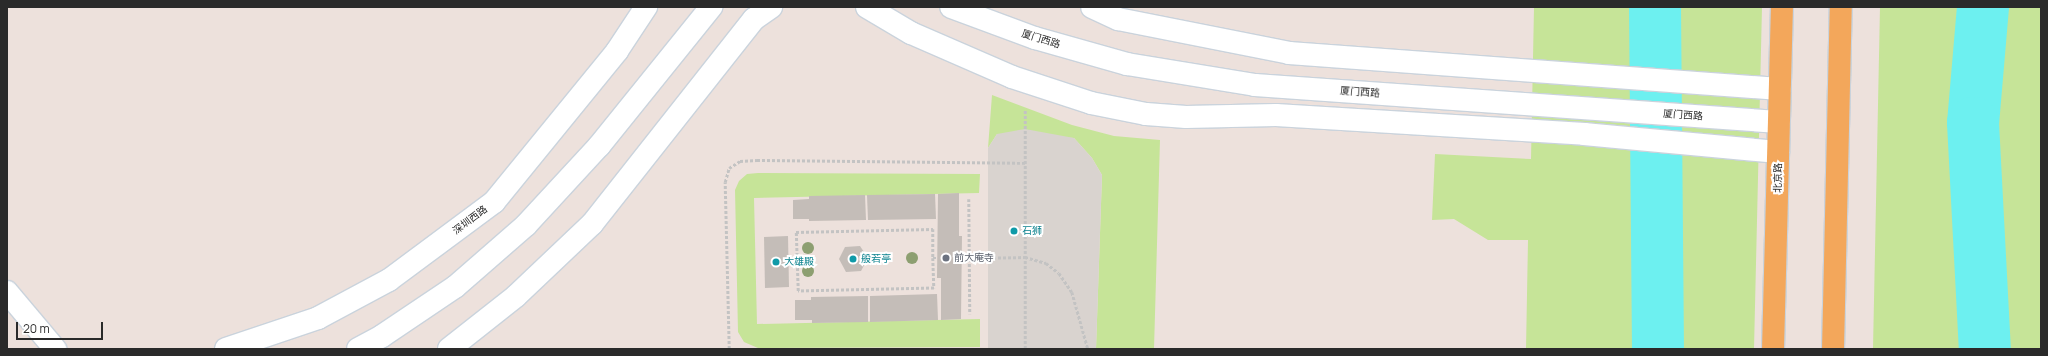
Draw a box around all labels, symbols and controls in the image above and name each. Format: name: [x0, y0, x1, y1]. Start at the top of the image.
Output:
street label: 厦门西路: [1020, 27, 1062, 51]
street label: 厦门西路: [1340, 85, 1380, 99]
street label: 厦门西路: [1663, 108, 1703, 122]
street label: 北京路: [1772, 163, 1784, 193]
street label: 深圳西路: [450, 203, 490, 237]
place label: 石狮: [1022, 225, 1042, 237]
marker: 石狮: [1009, 226, 1019, 236]
place label: 前大庵寺: [954, 252, 994, 264]
place label: 般若亭: [861, 253, 891, 265]
marker: 前大庵寺: [941, 253, 951, 263]
marker: 般若亭: [848, 254, 858, 264]
place label: 大雄殿: [784, 256, 814, 268]
marker: 大雄殿: [771, 257, 781, 267]
scale bar: [18, 314, 105, 340]
text: 20 m: [23, 320, 50, 337]

